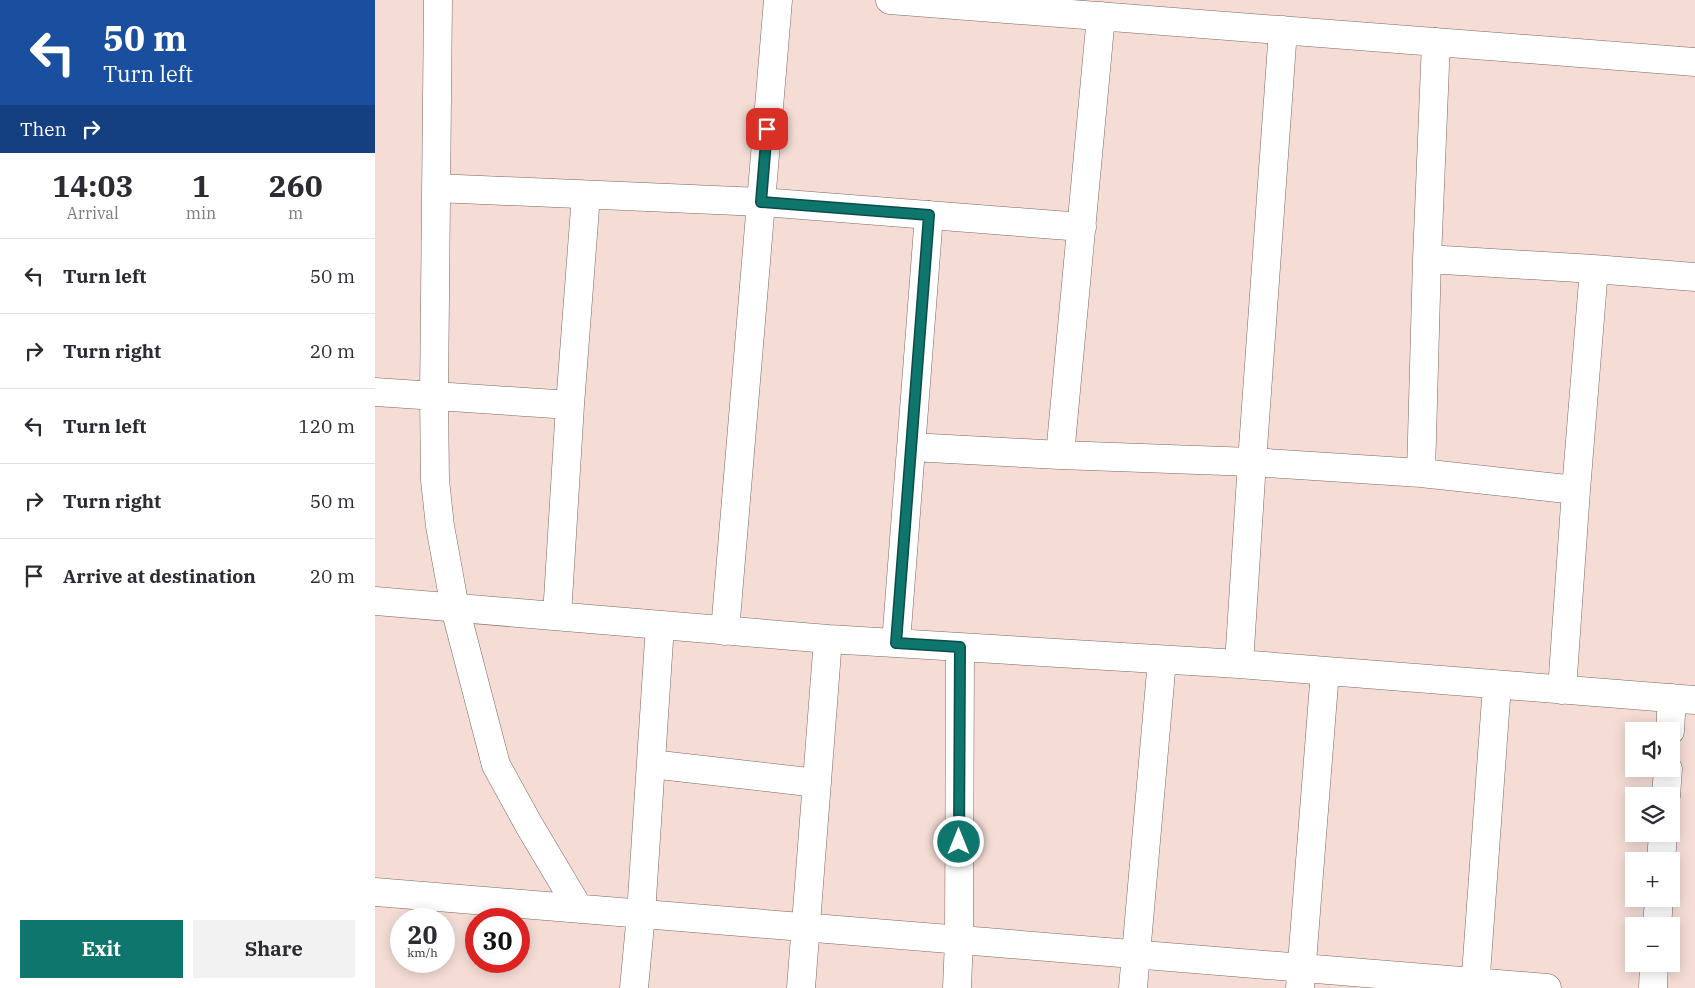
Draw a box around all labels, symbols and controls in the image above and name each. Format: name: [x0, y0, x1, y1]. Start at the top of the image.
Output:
text: 50 m: [103, 15, 187, 61]
icon: left: [20, 20, 85, 85]
text: Turn left: [103, 59, 193, 88]
pin: [746, 108, 788, 150]
icon: right: [77, 115, 105, 143]
icon: arrive: [753, 115, 781, 143]
text: Then: [20, 117, 67, 141]
text: 14:03: [52, 166, 133, 205]
text: 1: [192, 166, 210, 205]
text: 260: [269, 166, 323, 205]
text: Arrival: [67, 203, 119, 223]
text: min: [186, 203, 216, 223]
text: m: [288, 203, 303, 223]
icon: left: [20, 262, 48, 290]
text: Turn left: [63, 264, 146, 288]
text: 50 m: [310, 264, 355, 288]
icon: right: [20, 337, 48, 365]
text: Turn right: [63, 339, 161, 363]
text: 20 m: [310, 339, 355, 363]
icon: left: [20, 412, 48, 440]
text: Turn left: [63, 414, 146, 438]
text: 120 m: [298, 414, 355, 438]
icon: right: [20, 487, 48, 515]
text: Turn right: [63, 489, 161, 513]
text: 50 m: [310, 489, 355, 513]
icon: arrive: [20, 562, 48, 590]
text: Arrive at destination: [63, 564, 256, 588]
text: 20 m: [310, 564, 355, 588]
map controls: [1625, 722, 1680, 972]
button: sound: [1625, 722, 1680, 777]
button: layers: [1625, 787, 1680, 842]
position arrow: [932, 815, 984, 867]
button: +: [1625, 852, 1680, 907]
speed limit sign: 30: [465, 908, 530, 973]
button: −: [1625, 917, 1680, 972]
text: 20: [407, 918, 438, 951]
button: Exit: [20, 920, 183, 978]
button: Share: [193, 920, 355, 978]
text: km/h: [407, 945, 438, 960]

